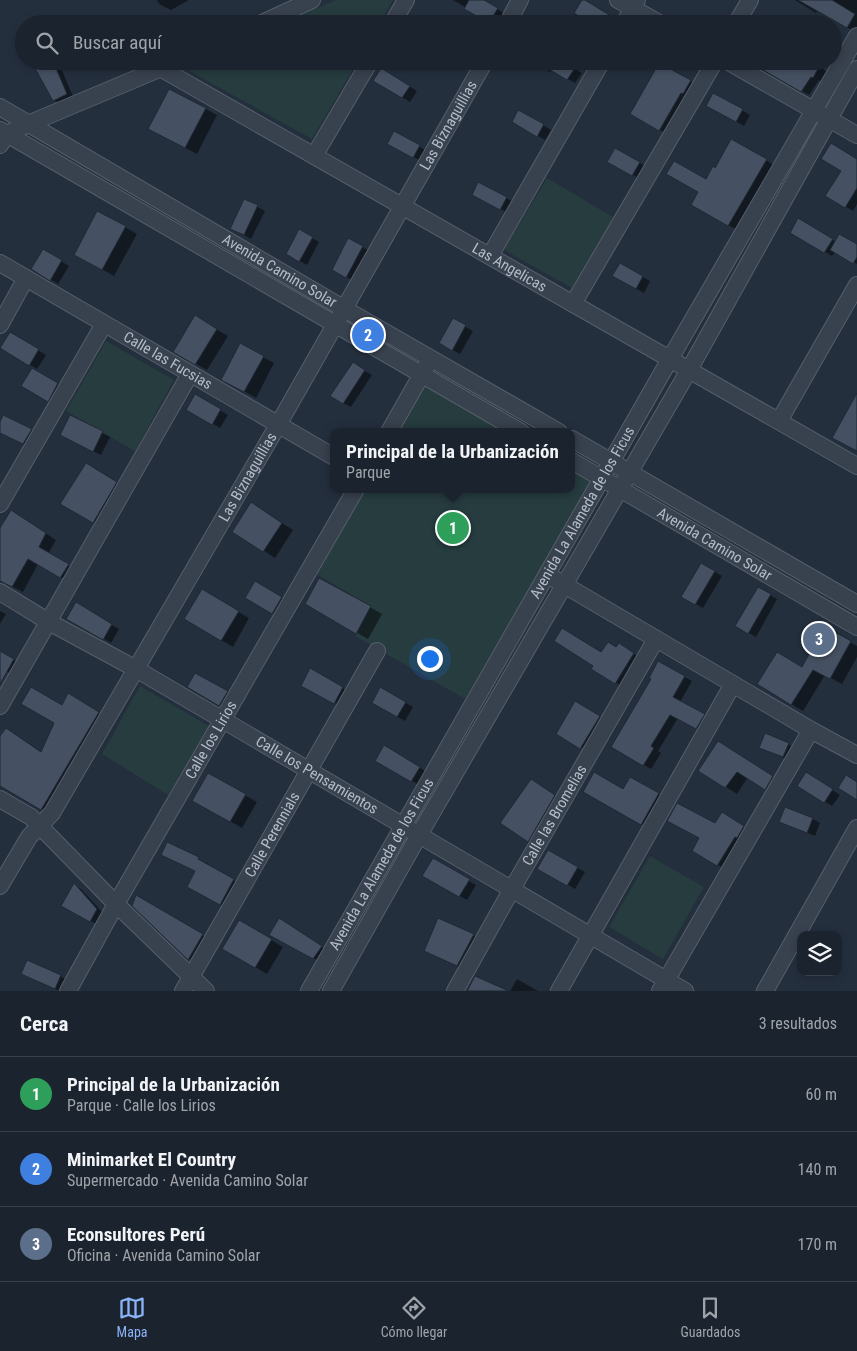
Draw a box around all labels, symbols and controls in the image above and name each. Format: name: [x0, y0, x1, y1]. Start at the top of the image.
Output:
search box: [15, 15, 842, 70]
icon: search: [33, 29, 61, 57]
text: Buscar aquí: [73, 31, 162, 54]
street label: Las Biznaguillias: [416, 77, 481, 173]
street label: Avenida Camino Solar: [219, 230, 340, 312]
street label: Las Angelicas: [469, 239, 550, 296]
pin: 2: [352, 316, 384, 354]
street label: Calle las Fucsias: [120, 328, 215, 393]
street label: Avenida La Alameda de los Ficus: [526, 423, 639, 602]
popup: [330, 428, 575, 493]
street label: Las Biznaguillias: [215, 429, 281, 525]
text: Principal de la Urbanización: [346, 440, 559, 463]
text: Parque: [346, 463, 391, 482]
street label: Avenida Camino Solar: [654, 504, 776, 585]
pin: 1: [437, 509, 469, 547]
pin: 3: [803, 620, 835, 658]
your location: [417, 646, 443, 672]
street label: Calle los Lirios: [181, 697, 241, 782]
street label: Calle los Pensamientos: [253, 732, 381, 818]
street label: Calle las Bromelias: [518, 761, 591, 869]
street label: Avenida La Alameda de los Ficus: [325, 775, 438, 953]
street label: Calle Perennials: [241, 789, 304, 880]
map controls: [797, 931, 842, 976]
button: layers: [797, 931, 842, 976]
text: Cerca: [20, 1012, 68, 1036]
text: 3 resultados: [759, 1014, 837, 1033]
text: Principal de la Urbanización: [67, 1073, 280, 1096]
text: 1: [32, 1085, 40, 1104]
text: 60 m: [805, 1085, 837, 1104]
text: Parque · Calle los Lirios: [67, 1096, 216, 1115]
text: Minimarket El Country: [67, 1148, 236, 1171]
text: 2: [32, 1160, 40, 1179]
text: 140 m: [798, 1160, 837, 1179]
text: Supermercado · Avenida Camino Solar: [67, 1171, 308, 1190]
text: Econsultores Perú: [67, 1223, 205, 1246]
text: 3: [32, 1235, 40, 1254]
text: 170 m: [798, 1235, 837, 1254]
text: Oficina · Avenida Camino Solar: [67, 1246, 260, 1265]
tab: Mapa: [117, 1294, 148, 1340]
tab: Cómo llegar: [381, 1294, 447, 1340]
tab: Guardados: [680, 1294, 740, 1340]

